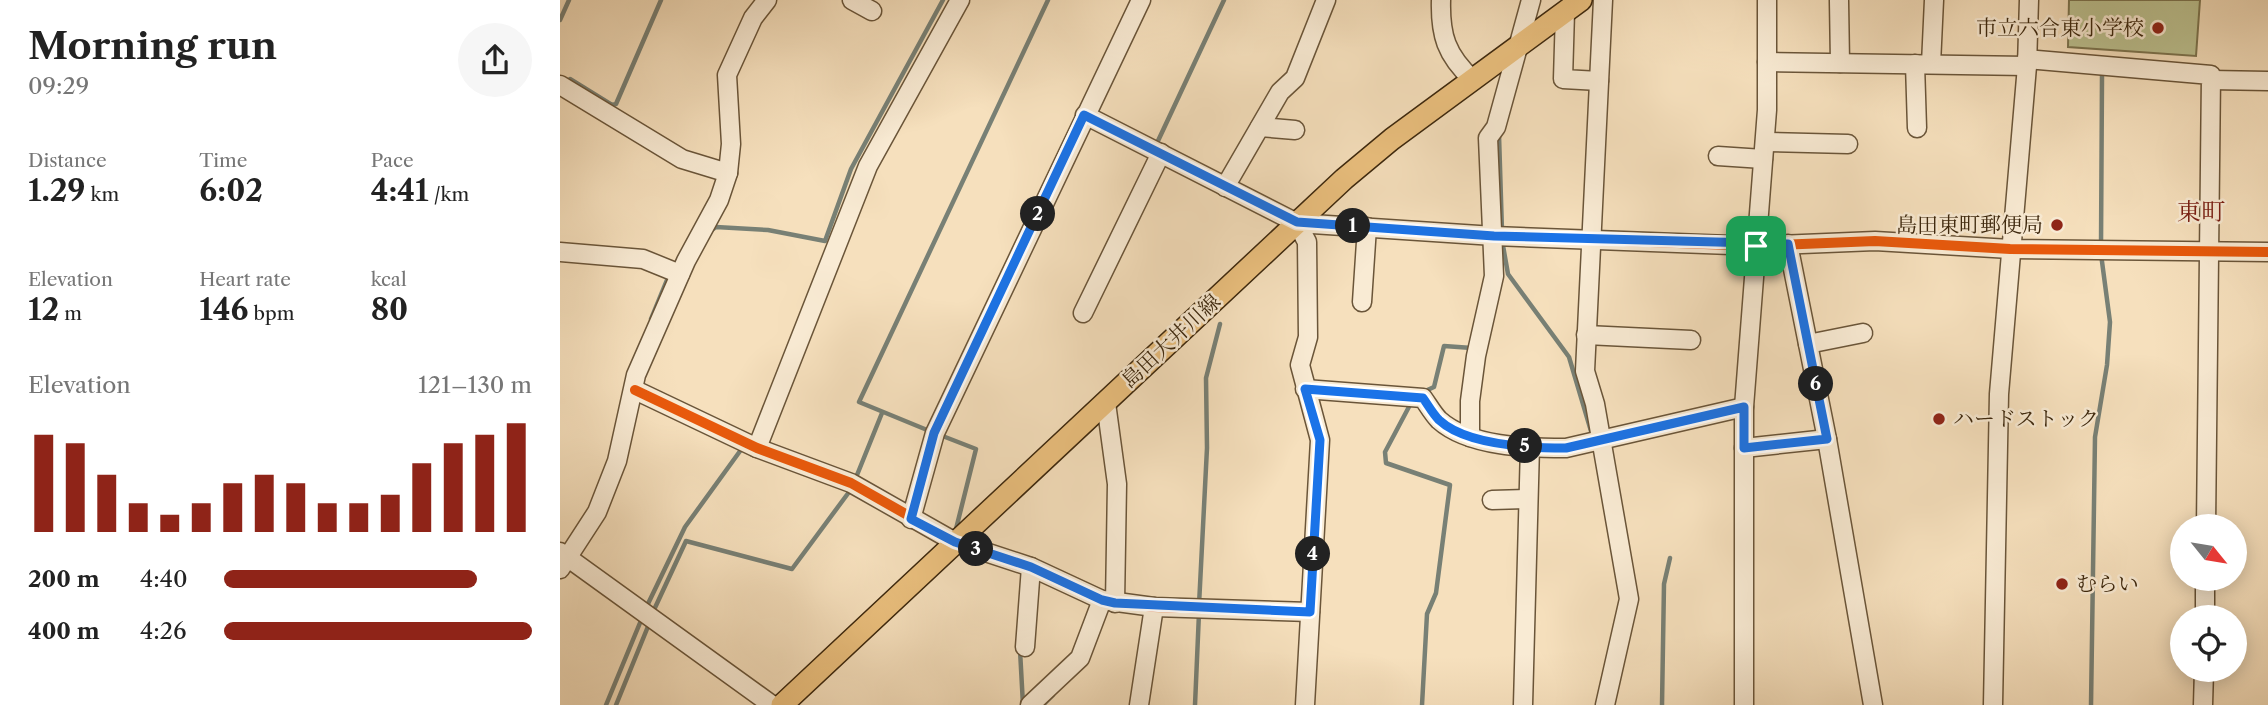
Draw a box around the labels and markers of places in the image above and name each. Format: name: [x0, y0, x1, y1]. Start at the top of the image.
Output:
place label: 市立六合東小学校: [1976, 15, 2144, 40]
marker: 市立六合東小学校: [2150, 20, 2166, 36]
pin: 2: [1021, 196, 1056, 232]
pin: 1: [1336, 208, 1370, 244]
place label: 島田東町郵便局: [1896, 212, 2043, 237]
pin: [1726, 216, 1786, 276]
marker: 島田東町郵便局: [2049, 217, 2065, 233]
pin: 6: [1798, 366, 1834, 402]
place label: ハードストック: [1953, 406, 2099, 431]
marker: ハードストック: [1931, 411, 1947, 427]
pin: 5: [1508, 428, 1542, 464]
pin: 3: [958, 532, 994, 566]
pin: 4: [1296, 536, 1330, 572]
place label: むらい: [2076, 571, 2139, 596]
marker: むらい: [2054, 576, 2070, 592]

